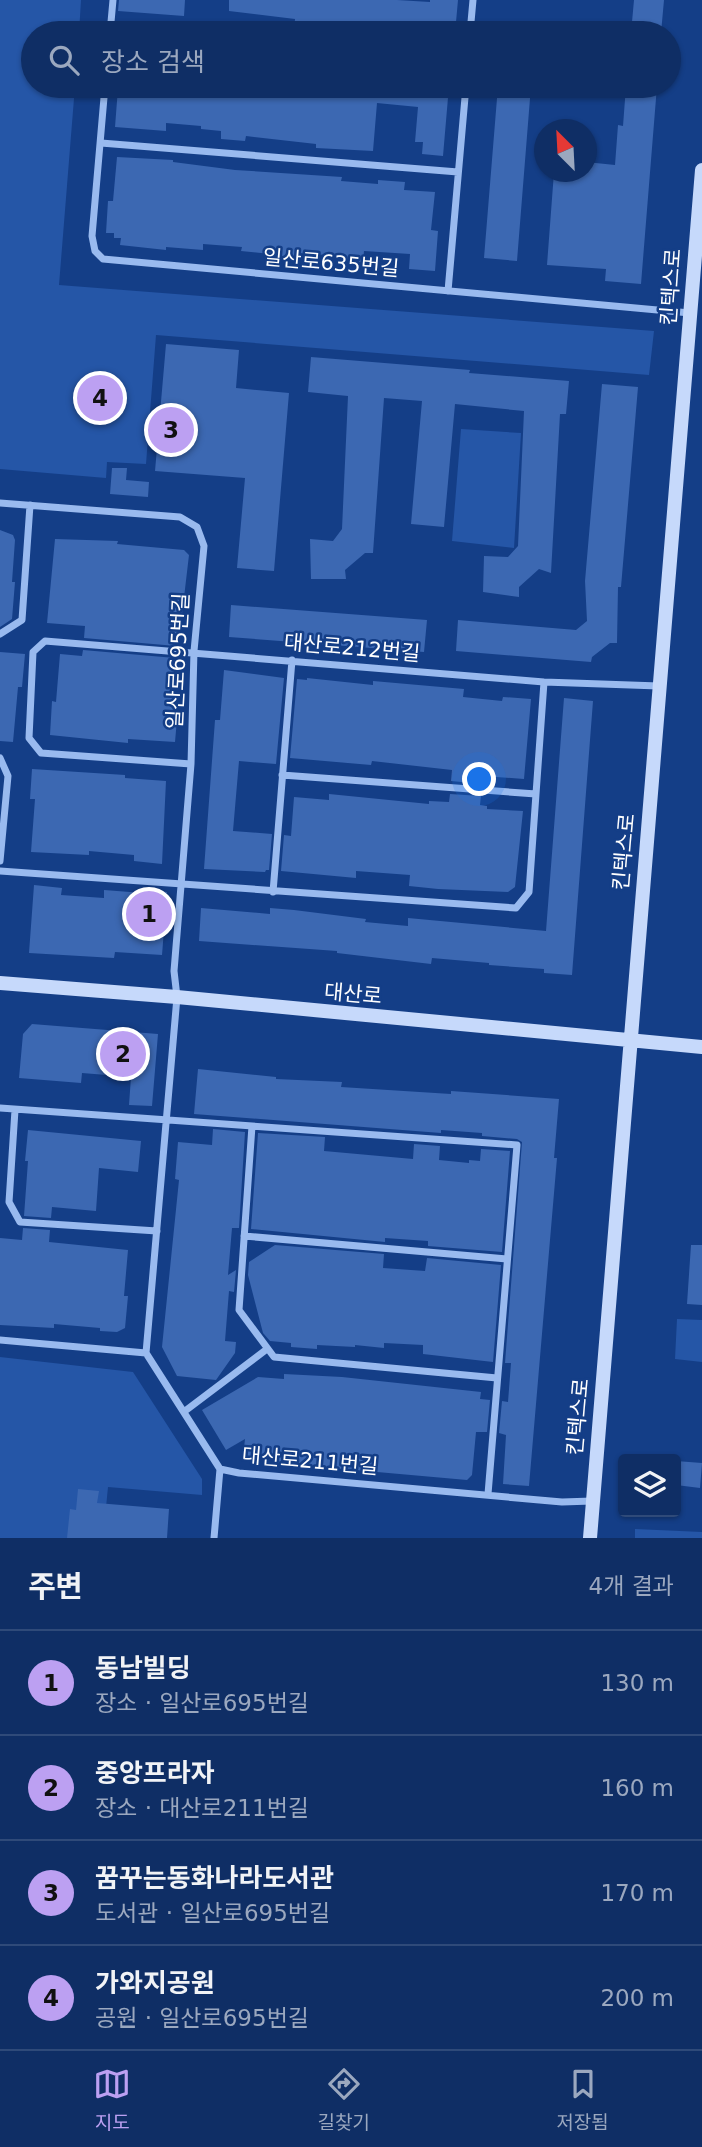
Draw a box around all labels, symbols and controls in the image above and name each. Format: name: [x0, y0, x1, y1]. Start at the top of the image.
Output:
search box: [21, 21, 681, 98]
icon: search: [45, 41, 83, 79]
text: 장소 검색: [101, 47, 205, 77]
north arrow: [534, 119, 597, 182]
street label: 일산로635번길: [262, 245, 400, 281]
street label: 킨텍스로: [656, 248, 686, 326]
pin: 4: [77, 372, 123, 424]
pin: 3: [148, 404, 194, 456]
street label: 일산로695번길: [162, 592, 194, 730]
street label: 대산로212번길: [283, 630, 421, 666]
your location: [462, 762, 496, 796]
street label: 킨텍스로: [609, 812, 639, 892]
pin: 1: [126, 888, 172, 940]
street label: 대산로: [323, 980, 383, 1008]
pin: 2: [100, 1028, 146, 1080]
street label: 킨텍스로: [563, 1377, 593, 1457]
street label: 대산로211번길: [241, 1443, 379, 1479]
map controls: [618, 1454, 681, 1517]
button: layers: [618, 1454, 681, 1517]
text: 주변: [28, 1569, 83, 1604]
text: 4개 결과: [589, 1573, 674, 1599]
text: 동남빌딩: [95, 1653, 191, 1683]
text: 1: [43, 1670, 59, 1696]
text: 130 m: [600, 1670, 674, 1696]
text: 장소 · 일산로695번길: [95, 1690, 309, 1716]
text: 중앙프라자: [95, 1758, 215, 1788]
text: 2: [43, 1775, 59, 1801]
text: 160 m: [600, 1775, 674, 1801]
text: 장소 · 대산로211번길: [95, 1795, 309, 1821]
text: 꿈꾸는동화나라도서관: [95, 1863, 334, 1893]
text: 3: [43, 1880, 59, 1906]
text: 170 m: [600, 1880, 674, 1906]
text: 도서관 · 일산로695번길: [95, 1900, 330, 1926]
text: 가와지공원: [95, 1968, 215, 1998]
text: 4: [43, 1985, 59, 2011]
text: 200 m: [600, 1985, 674, 2011]
text: 공원 · 일산로695번길: [95, 2005, 309, 2031]
tab: 지도: [93, 2065, 131, 2134]
tab: 길찾기: [318, 2065, 370, 2134]
tab: 저장됨: [556, 2065, 609, 2134]

